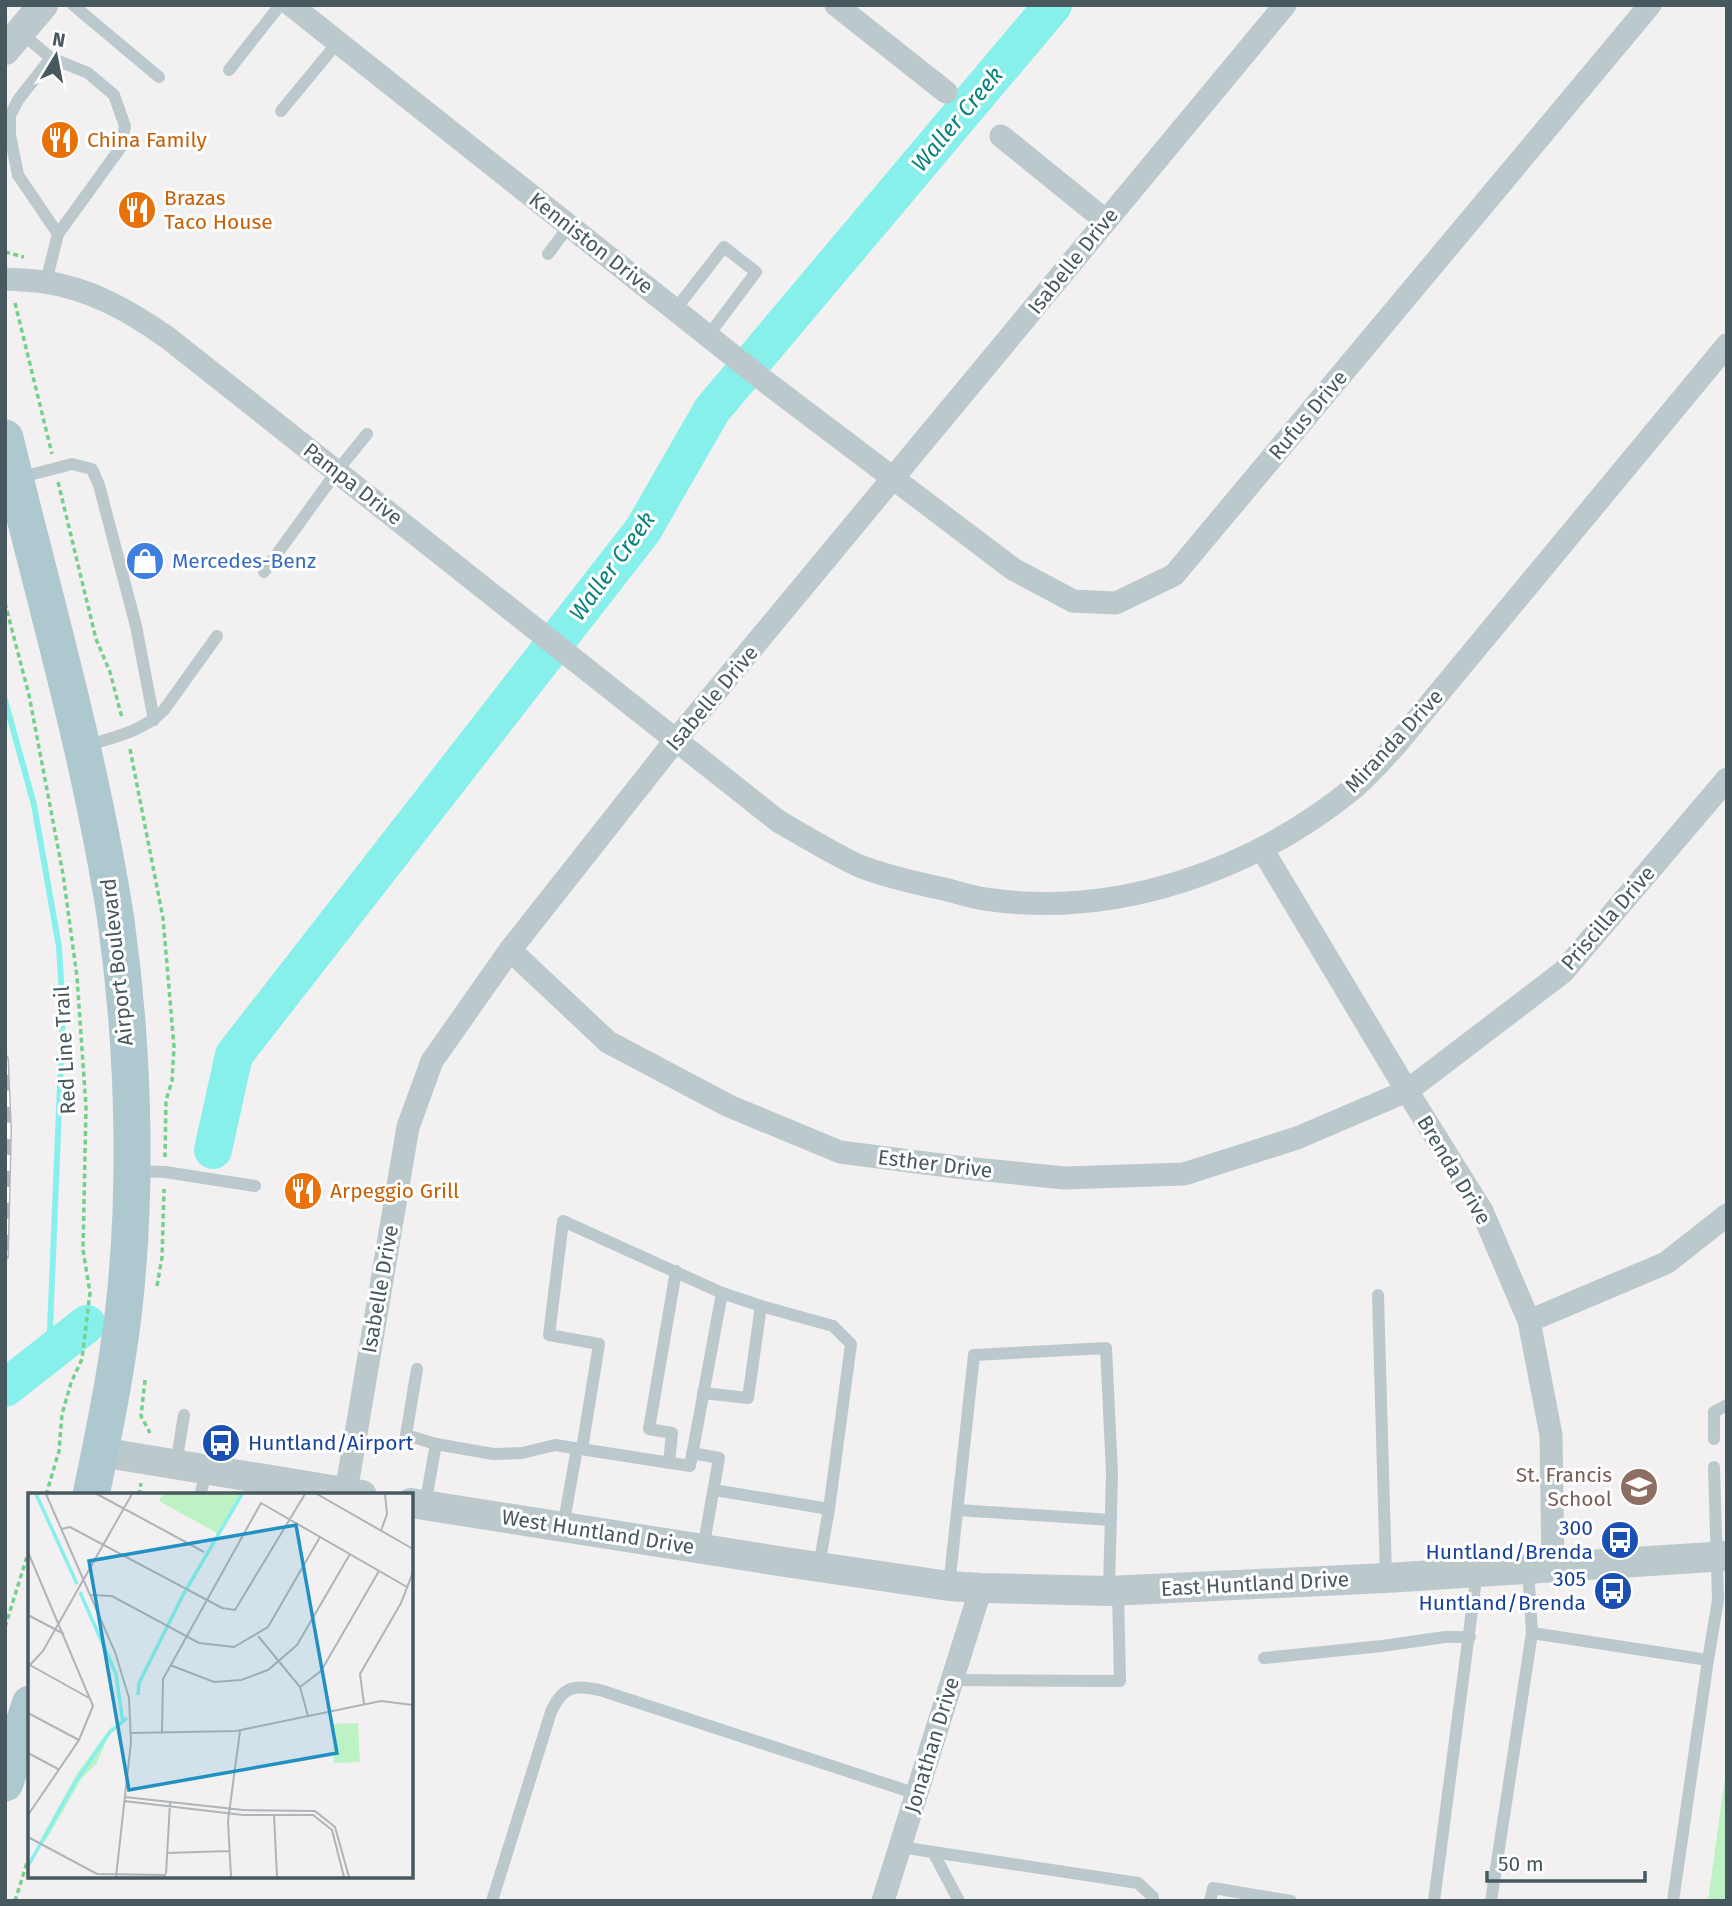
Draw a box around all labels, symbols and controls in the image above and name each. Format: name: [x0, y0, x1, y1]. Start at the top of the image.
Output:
north arrow: [21, 21, 91, 91]
text: N: [51, 27, 67, 52]
water label: Waller Creek: [905, 61, 1009, 177]
restaurant icon: China Family: [39, 119, 81, 161]
place label: China Family: [87, 127, 207, 153]
place label: Brazas Taco House: [164, 185, 273, 235]
street label: Kenniston Drive: [524, 186, 658, 300]
restaurant icon: Brazas Taco House: [116, 189, 158, 231]
street label: Isabelle Drive: [1022, 202, 1124, 320]
street label: Rufus Drive: [1263, 365, 1353, 465]
street label: Pampa Drive: [298, 437, 408, 531]
water label: Waller Creek: [563, 506, 661, 626]
shop icon: Mercedes-Benz: [124, 540, 166, 582]
place label: Mercedes-Benz: [172, 548, 316, 574]
street label: Isabelle Drive: [660, 640, 764, 756]
street label: Miranda Drive: [1339, 684, 1449, 798]
street label: Priscilla Drive: [1556, 860, 1660, 976]
street label: Airport Boulevard: [95, 877, 139, 1047]
street label: Red Line Trail: [49, 985, 81, 1115]
street label: Brenda Drive: [1411, 1111, 1497, 1229]
street label: Esther Drive: [876, 1144, 994, 1184]
restaurant icon: Arpeggio Grill: [282, 1170, 324, 1212]
place label: Arpeggio Grill: [330, 1178, 459, 1204]
street label: Isabelle Drive: [356, 1223, 404, 1355]
bus stop icon: Huntland/Airport: [200, 1422, 242, 1464]
place label: Huntland/Airport: [248, 1430, 414, 1456]
place label: St. Francis School: [1516, 1462, 1612, 1512]
school or university icon: St. Francis School: [1618, 1466, 1660, 1508]
inset map: [28, 1493, 413, 1878]
street label: West Huntland Drive: [500, 1504, 696, 1560]
place label: 300 Huntland/Brenda: [1426, 1515, 1593, 1565]
bus stop icon: 300 Huntland/Brenda: [1599, 1519, 1641, 1561]
street label: East Huntland Drive: [1160, 1566, 1350, 1602]
place label: 305 Huntland/Brenda: [1419, 1566, 1586, 1616]
bus stop icon: 305 Huntland/Brenda: [1592, 1570, 1634, 1612]
street label: Jonathan Drive: [899, 1674, 965, 1816]
scale bar: [1487, 1840, 1644, 1884]
text: 50 m: [1498, 1851, 1544, 1877]

